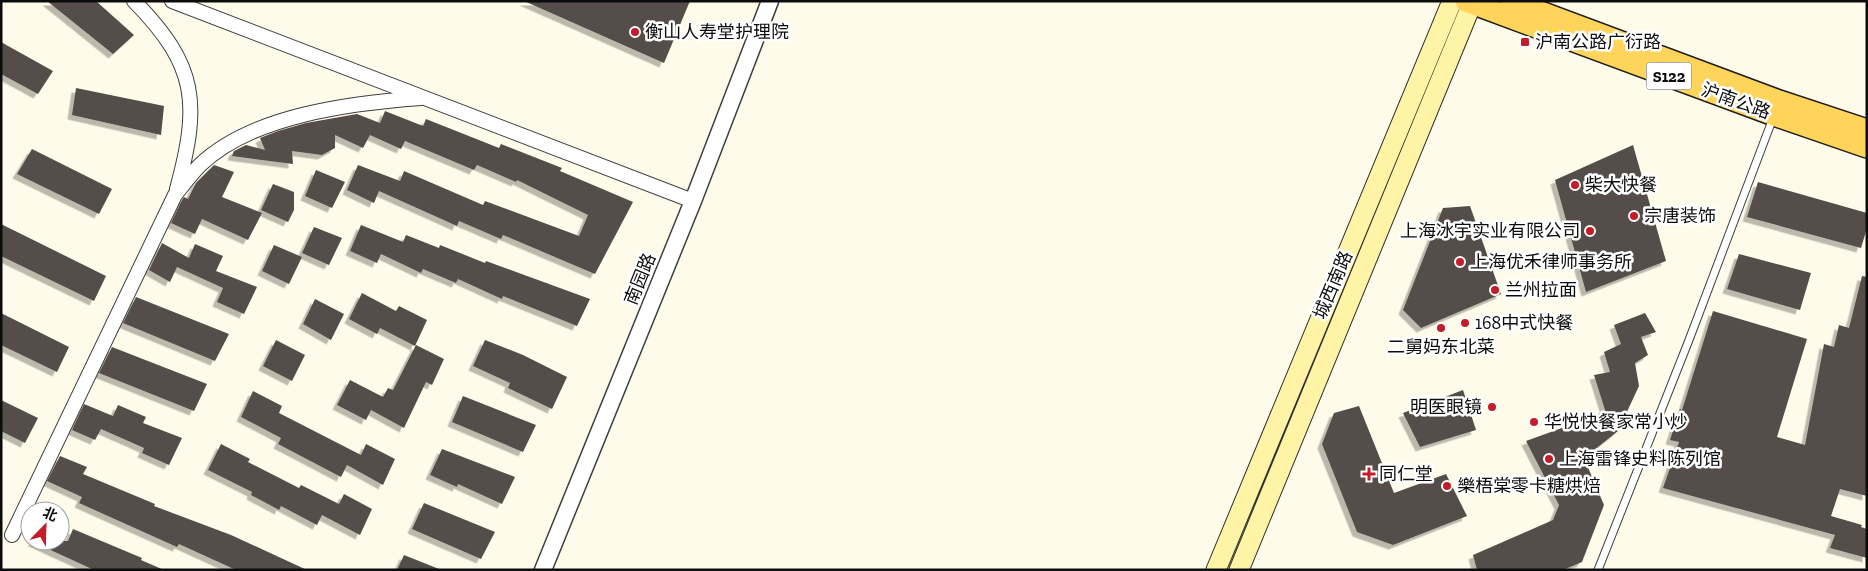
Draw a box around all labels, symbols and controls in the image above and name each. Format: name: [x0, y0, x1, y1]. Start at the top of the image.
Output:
place label: 衡山人寿堂护理院: [645, 21, 789, 43]
marker: 衡山人寿堂护理院: [629, 26, 641, 38]
place label: 沪南公路广衍路: [1535, 31, 1661, 53]
marker: 沪南公路广衍路: [1519, 36, 1531, 48]
road number: S122: [1646, 62, 1692, 90]
street label: 沪南公路: [1698, 78, 1774, 124]
place label: 柴大快餐: [1585, 174, 1657, 196]
marker: 柴大快餐: [1569, 179, 1581, 191]
place label: 宗唐装饰: [1644, 205, 1716, 227]
marker: 宗唐装饰: [1628, 210, 1640, 222]
place label: 上海冰宇实业有限公司: [1400, 220, 1580, 242]
marker: 上海冰宇实业有限公司: [1584, 225, 1596, 237]
street label: 城西南路: [1309, 248, 1357, 322]
street label: 南园路: [620, 250, 660, 308]
place label: 上海优禾律师事务所: [1470, 251, 1632, 273]
marker: 上海优禾律师事务所: [1454, 256, 1466, 268]
place label: 兰州拉面: [1505, 279, 1577, 301]
marker: 兰州拉面: [1489, 284, 1501, 296]
place label: 168中式快餐: [1475, 312, 1573, 334]
marker: 168中式快餐: [1459, 317, 1471, 329]
marker: 二舅妈东北菜: [1435, 322, 1447, 334]
place label: 二舅妈东北菜: [1387, 336, 1495, 358]
place label: 明医眼镜: [1410, 396, 1482, 418]
marker: 明医眼镜: [1486, 401, 1498, 413]
place label: 华悦快餐家常小炒: [1544, 411, 1688, 433]
marker: 华悦快餐家常小炒: [1528, 416, 1540, 428]
place label: 上海雷锋史料陈列馆: [1559, 448, 1721, 470]
marker: 上海雷锋史料陈列馆: [1543, 453, 1555, 465]
place label: 同仁堂: [1379, 463, 1433, 485]
marker: 同仁堂: [1363, 468, 1375, 480]
place label: 樂梧棠零卡糖烘焙: [1457, 475, 1601, 497]
marker: 樂梧棠零卡糖烘焙: [1441, 480, 1453, 492]
north arrow: [20, 501, 70, 551]
text: 北: [40, 504, 60, 525]

